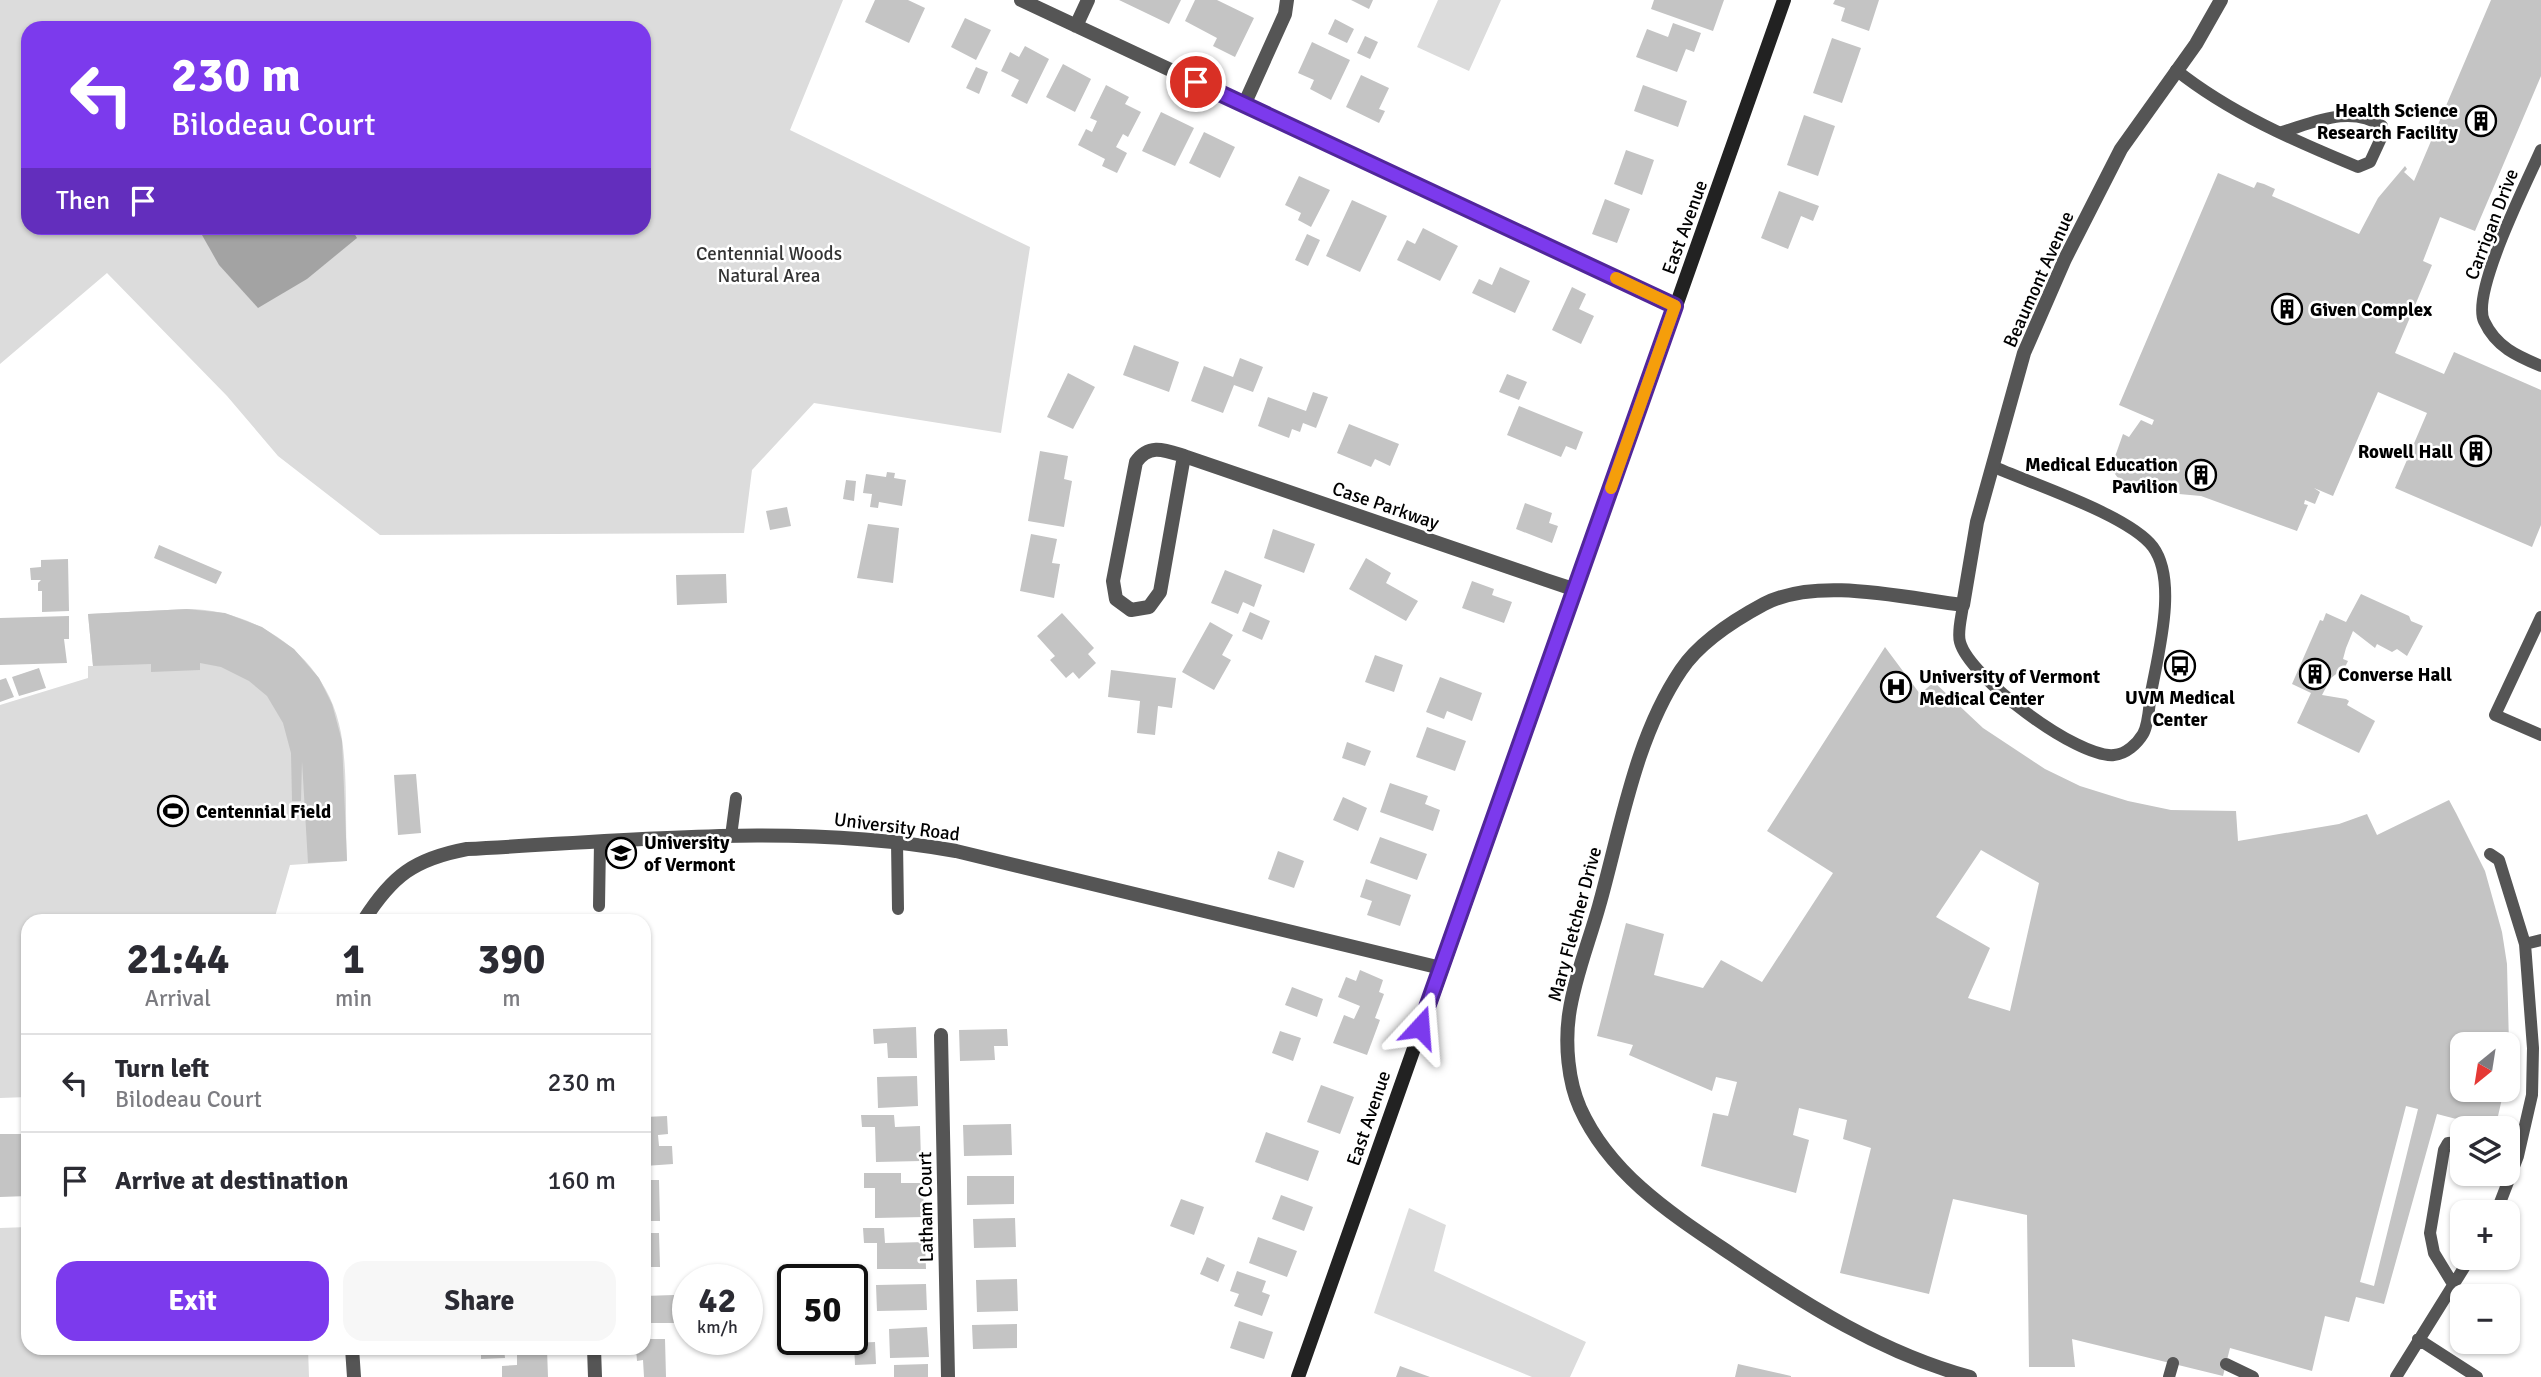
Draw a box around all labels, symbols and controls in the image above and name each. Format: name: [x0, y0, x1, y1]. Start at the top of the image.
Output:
text: 230 m: [171, 45, 301, 105]
icon: left: [56, 49, 147, 140]
pin: [1166, 52, 1226, 112]
icon: arrive: [1177, 63, 1215, 101]
place label: Health Science Research Facility: [2317, 99, 2459, 145]
building icon: Health Science Research Facility: [2464, 104, 2498, 138]
text: Bilodeau Court: [171, 105, 375, 144]
street label: Carrigan Drive: [2460, 165, 2524, 283]
street label: East Avenue: [1657, 177, 1713, 278]
icon: arrive: [124, 182, 162, 220]
text: Then: [56, 185, 110, 217]
street label: Beaumont Avenue: [1998, 208, 2080, 351]
park label: Centennial Woods Natural Area: [696, 242, 842, 288]
building icon: Given Complex: [2270, 292, 2304, 326]
place label: Given Complex: [2310, 298, 2433, 322]
building icon: Rowell Hall: [2459, 434, 2493, 468]
place label: Rowell Hall: [2358, 440, 2453, 464]
place label: Medical Education Pavilion: [2025, 453, 2178, 499]
building icon: Medical Education Pavilion: [2184, 458, 2218, 492]
street label: Case Parkway: [1329, 476, 1442, 535]
bus stop icon: UVM Medical Center: [2163, 649, 2197, 683]
building icon: Converse Hall: [2298, 657, 2332, 691]
place label: Converse Hall: [2338, 663, 2452, 687]
place label: University of Vermont Medical Center: [1919, 665, 2100, 711]
hospital icon: University of Vermont Medical Center: [1879, 670, 1913, 704]
place label: UVM Medical Center: [2125, 686, 2235, 732]
sports icon: Centennial Field: [156, 794, 190, 828]
place label: Centennial Field: [196, 800, 331, 824]
street label: University Road: [832, 807, 961, 847]
place label: University of Vermont: [644, 831, 735, 877]
school or university icon: University of Vermont: [604, 836, 638, 870]
street label: Mary Fletcher Drive: [1543, 844, 1607, 1004]
text: 21:44: [126, 934, 230, 985]
text: 1: [342, 934, 365, 985]
text: 390: [477, 934, 546, 985]
text: Arrival: [145, 984, 211, 1013]
text: min: [335, 984, 372, 1013]
text: m: [502, 984, 521, 1013]
position arrow: [1383, 990, 1457, 1064]
north arrow: [2450, 1032, 2520, 1102]
map controls: [2450, 1032, 2520, 1354]
text: Turn left: [115, 1053, 209, 1085]
icon: left: [56, 1064, 94, 1102]
text: 230 m: [547, 1067, 616, 1099]
street label: East Avenue: [1342, 1068, 1396, 1169]
text: Bilodeau Court: [115, 1085, 262, 1114]
button: layers: [2450, 1116, 2520, 1186]
street label: Latham Court: [913, 1151, 939, 1263]
icon: arrive: [56, 1162, 94, 1200]
text: Arrive at destination: [115, 1165, 348, 1197]
text: 160 m: [547, 1165, 616, 1197]
button: +: [2450, 1200, 2520, 1270]
button: Exit: [56, 1261, 329, 1341]
button: Share: [343, 1261, 616, 1341]
speed limit sign: 50: [777, 1264, 868, 1355]
text: 42: [699, 1279, 736, 1322]
button: −: [2450, 1284, 2520, 1354]
text: km/h: [697, 1316, 738, 1338]

